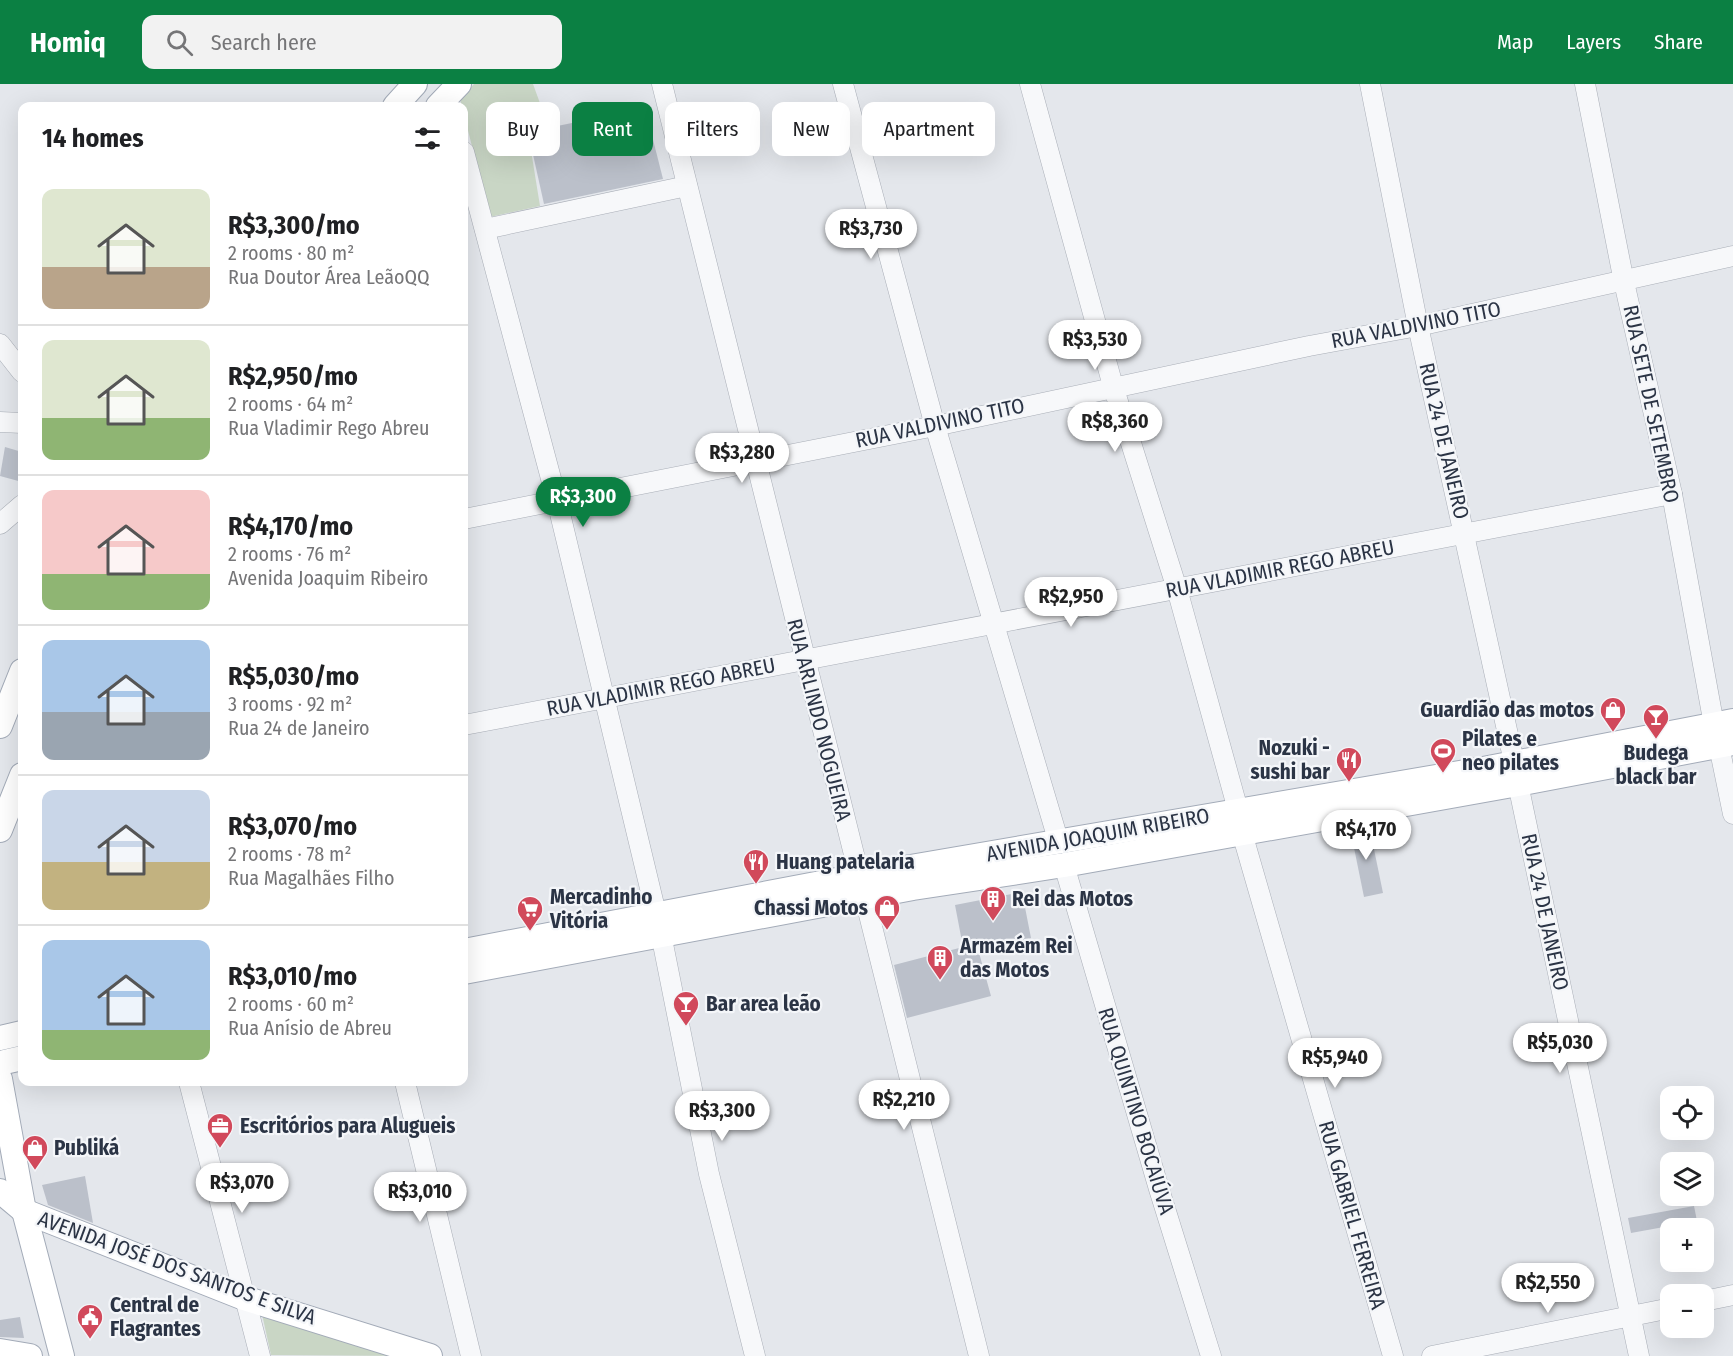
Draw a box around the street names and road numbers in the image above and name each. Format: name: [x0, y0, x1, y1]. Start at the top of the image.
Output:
street label: RUA VALDIVINO TITO: [1329, 296, 1503, 354]
street label: RUA SETE DE SETEMBRO: [1617, 303, 1685, 505]
street label: RUA 24 DE JANEIRO: [1413, 360, 1475, 522]
street label: RUA VALDIVINO TITO: [853, 392, 1027, 454]
street label: RUA VLADIMIR REGO ABREU: [1163, 534, 1397, 604]
street label: RUA ARLINDO NOGUEIRA: [781, 616, 857, 824]
street label: RUA VLADIMIR REGO ABREU: [544, 652, 778, 722]
street label: AVENIDA JOAQUIM RIBEIRO: [984, 803, 1212, 867]
street label: RUA 24 DE JANEIRO: [1516, 831, 1574, 993]
street label: RUA QUINTINO BOCAIÚVA: [1092, 1004, 1180, 1218]
street label: RUA GABRIEL FERREIRA: [1313, 1118, 1391, 1312]
street label: AVENIDA JOSÉ DOS SANTOS E SILVA: [34, 1206, 320, 1330]

